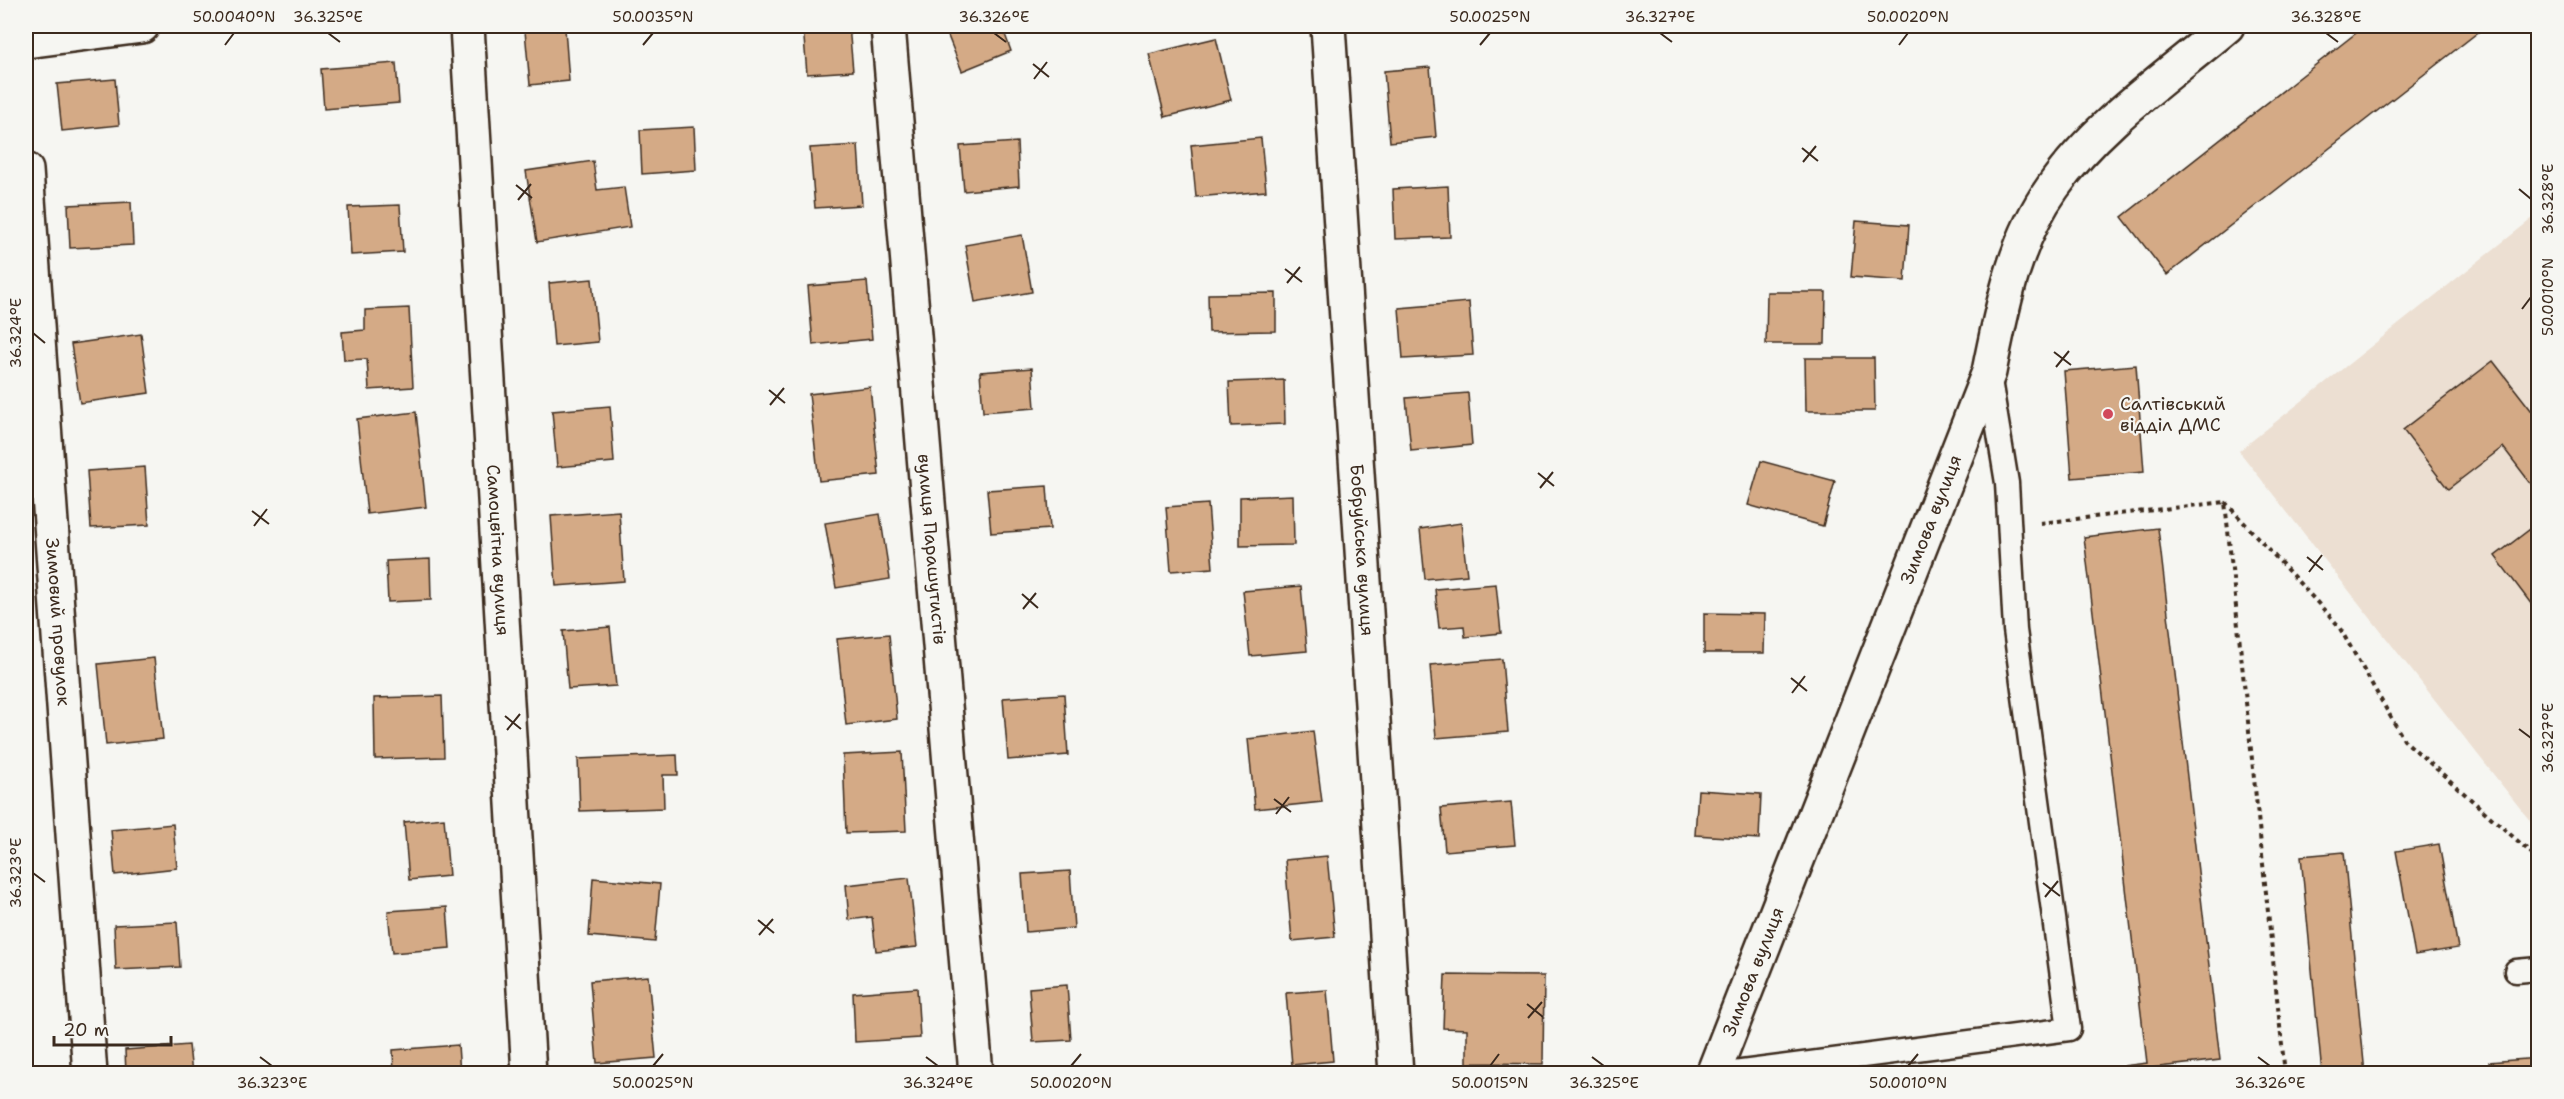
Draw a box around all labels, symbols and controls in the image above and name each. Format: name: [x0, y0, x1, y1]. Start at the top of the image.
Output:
text: 50.0040°N: [193, 7, 275, 27]
text: 36.325°E: [293, 7, 363, 27]
text: 50.0035°N: [613, 7, 693, 27]
text: 36.326°E: [959, 7, 1029, 27]
text: 50.0025°N: [1450, 7, 1530, 27]
text: 36.327°E: [1625, 7, 1695, 27]
text: 50.0020°N: [1867, 7, 1949, 27]
text: 36.328°E: [2291, 7, 2362, 27]
text: 36.328°E: [2538, 164, 2558, 235]
text: 50.0010°N: [2538, 258, 2558, 336]
text: 36.324°E: [6, 298, 26, 368]
place label: Салтівський відділ ДМС: [2120, 392, 2226, 437]
marker: Салтівський відділ ДМС: [2101, 407, 2115, 421]
street label: Зимова вулиця: [1895, 451, 1967, 587]
street label: вулиця Парашутистів: [912, 453, 952, 646]
street label: Бобруйська вулиця: [1344, 463, 1380, 637]
street label: Самоцвітна вулиця: [481, 464, 515, 637]
street label: Зимовий провулок: [40, 537, 76, 707]
text: 36.327°E: [2538, 703, 2558, 773]
text: 36.323°E: [6, 838, 26, 908]
street label: Зимова вулиця: [1717, 904, 1789, 1040]
scale bar: [54, 1009, 171, 1047]
text: 20 m: [63, 1018, 109, 1042]
text: 36.323°E: [237, 1073, 307, 1093]
text: 50.0025°N: [613, 1073, 693, 1093]
text: 36.324°E: [903, 1073, 973, 1093]
text: 50.0020°N: [1030, 1073, 1112, 1093]
text: 50.0015°N: [1451, 1073, 1529, 1093]
text: 36.325°E: [1569, 1073, 1639, 1093]
text: 50.0010°N: [1869, 1073, 1947, 1093]
text: 36.326°E: [2235, 1073, 2305, 1093]

